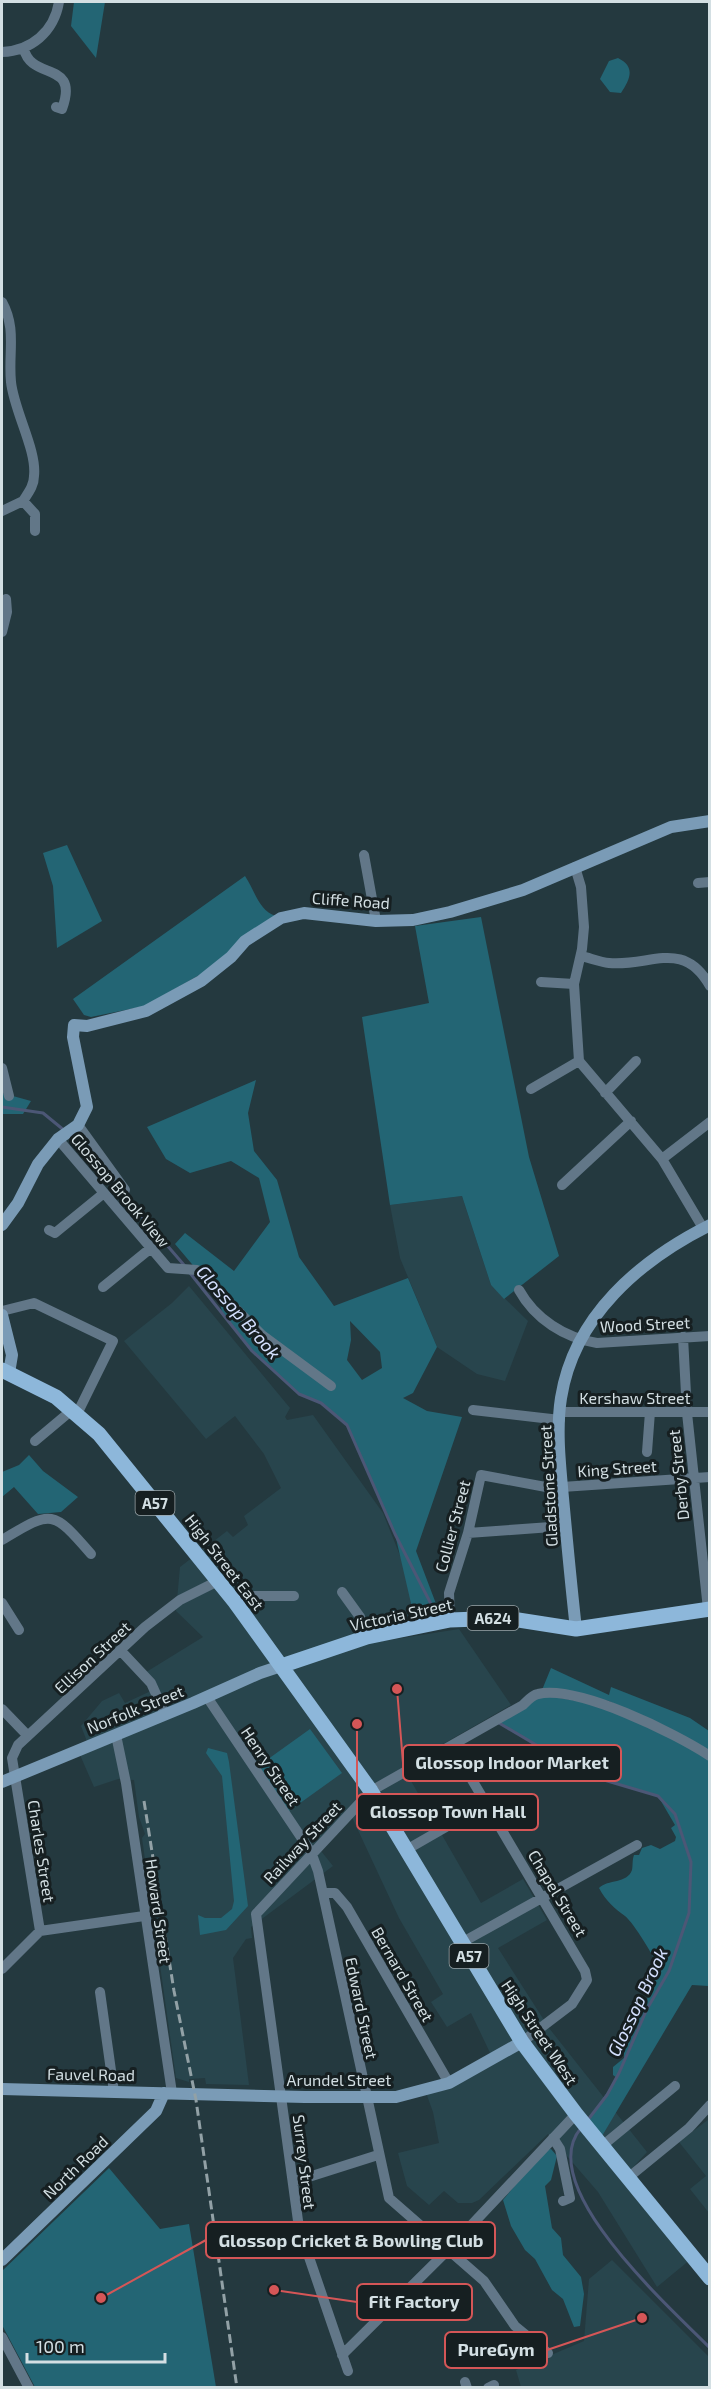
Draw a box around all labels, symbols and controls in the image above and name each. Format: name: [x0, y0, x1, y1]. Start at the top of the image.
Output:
street label: Cliffe Road: [311, 888, 391, 912]
street label: Glossop Brook View: [68, 1129, 174, 1251]
water label: Glossop Brook: [192, 1261, 286, 1363]
street label: Wood Street: [599, 1312, 691, 1336]
street label: Kershaw Street: [579, 1388, 691, 1407]
street label: Gladstone Street: [535, 1425, 561, 1547]
street label: Derby Street: [664, 1429, 692, 1521]
street label: King Street: [577, 1456, 657, 1480]
street label: Collier Street: [431, 1478, 473, 1574]
road number: A57: [136, 1491, 174, 1515]
street label: High Street East: [182, 1510, 268, 1614]
street label: Victoria Street: [348, 1594, 454, 1634]
road number: A624: [468, 1606, 518, 1630]
street label: Ellison Street: [50, 1617, 134, 1697]
street label: Norfolk Street: [84, 1681, 186, 1737]
street label: Henry Street: [238, 1723, 304, 1809]
callout: Glossop Indoor Market: [403, 1745, 621, 1781]
text: Glossop Indoor Market: [415, 1751, 609, 1773]
callout: Glossop Town Hall: [357, 1794, 538, 1830]
street label: Railway Street: [259, 1797, 345, 1887]
street label: Charles Street: [25, 1799, 59, 1903]
text: Glossop Town Hall: [370, 1800, 526, 1822]
street label: Chapel Street: [525, 1846, 591, 1940]
street label: Howard Street: [142, 1858, 176, 1964]
street label: Bernard Street: [368, 1923, 438, 2025]
road number: A57: [450, 1944, 488, 1968]
water label: Glossop Brook: [602, 1944, 672, 2060]
street label: Edward Street: [342, 1955, 382, 2061]
street label: High Street West: [498, 1976, 582, 2088]
street label: Fauvel Road: [47, 2064, 135, 2084]
street label: Arundel Street: [287, 2070, 391, 2089]
street label: Surrey Street: [290, 2113, 320, 2211]
street label: North Road: [39, 2131, 111, 2203]
callout: Glossop Cricket & Bowling Club: [206, 2222, 495, 2258]
text: Glossop Cricket & Bowling Club: [218, 2229, 484, 2251]
callout: Fit Factory: [357, 2284, 472, 2320]
text: Fit Factory: [368, 2290, 460, 2312]
scale bar: [27, 2326, 165, 2364]
callout: PureGym: [445, 2332, 547, 2368]
text: 100 m: [36, 2335, 85, 2357]
text: PureGym: [457, 2338, 535, 2360]

